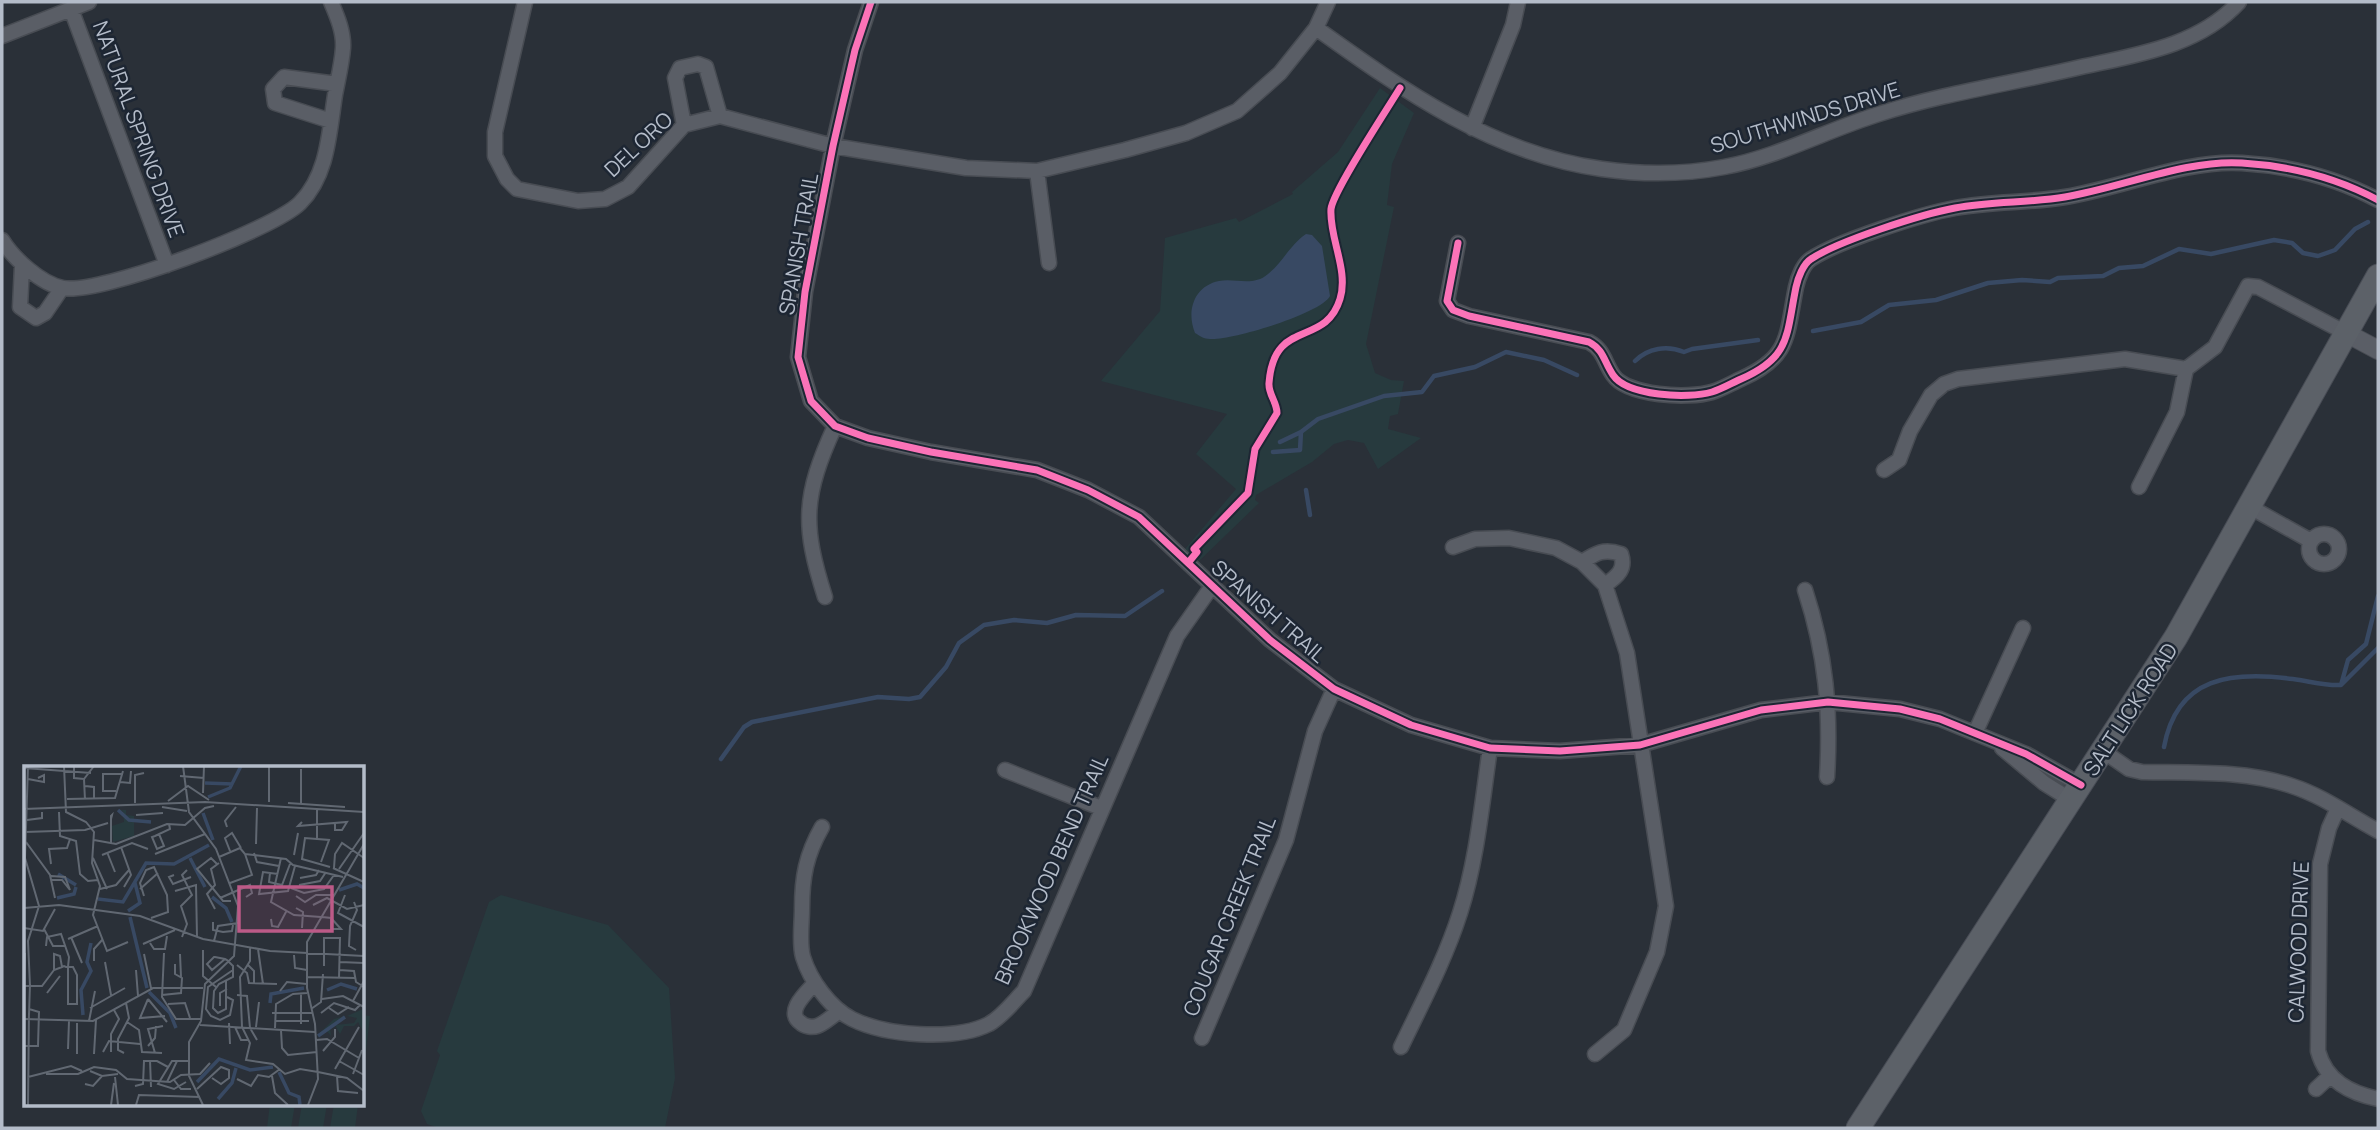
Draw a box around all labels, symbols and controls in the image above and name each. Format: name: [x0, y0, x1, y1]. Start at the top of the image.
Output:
street label: NATURAL SPRING DRIVE: [87, 17, 191, 241]
street label: SOUTHWINDS DRIVE: [1707, 75, 1903, 159]
street label: DEL ORO: [598, 105, 678, 183]
street label: SPANISH TRAIL: [772, 171, 824, 317]
street label: SPANISH TRAIL: [1206, 553, 1332, 669]
street label: SALT LICK ROAD: [2077, 637, 2183, 781]
street label: BROOKWOOD BEND TRAIL: [988, 749, 1115, 988]
inset map: [24, 766, 364, 1106]
street label: COUGAR CREEK TRAIL: [1176, 812, 1282, 1020]
street label: CALWOOD DRIVE: [2281, 861, 2315, 1023]

